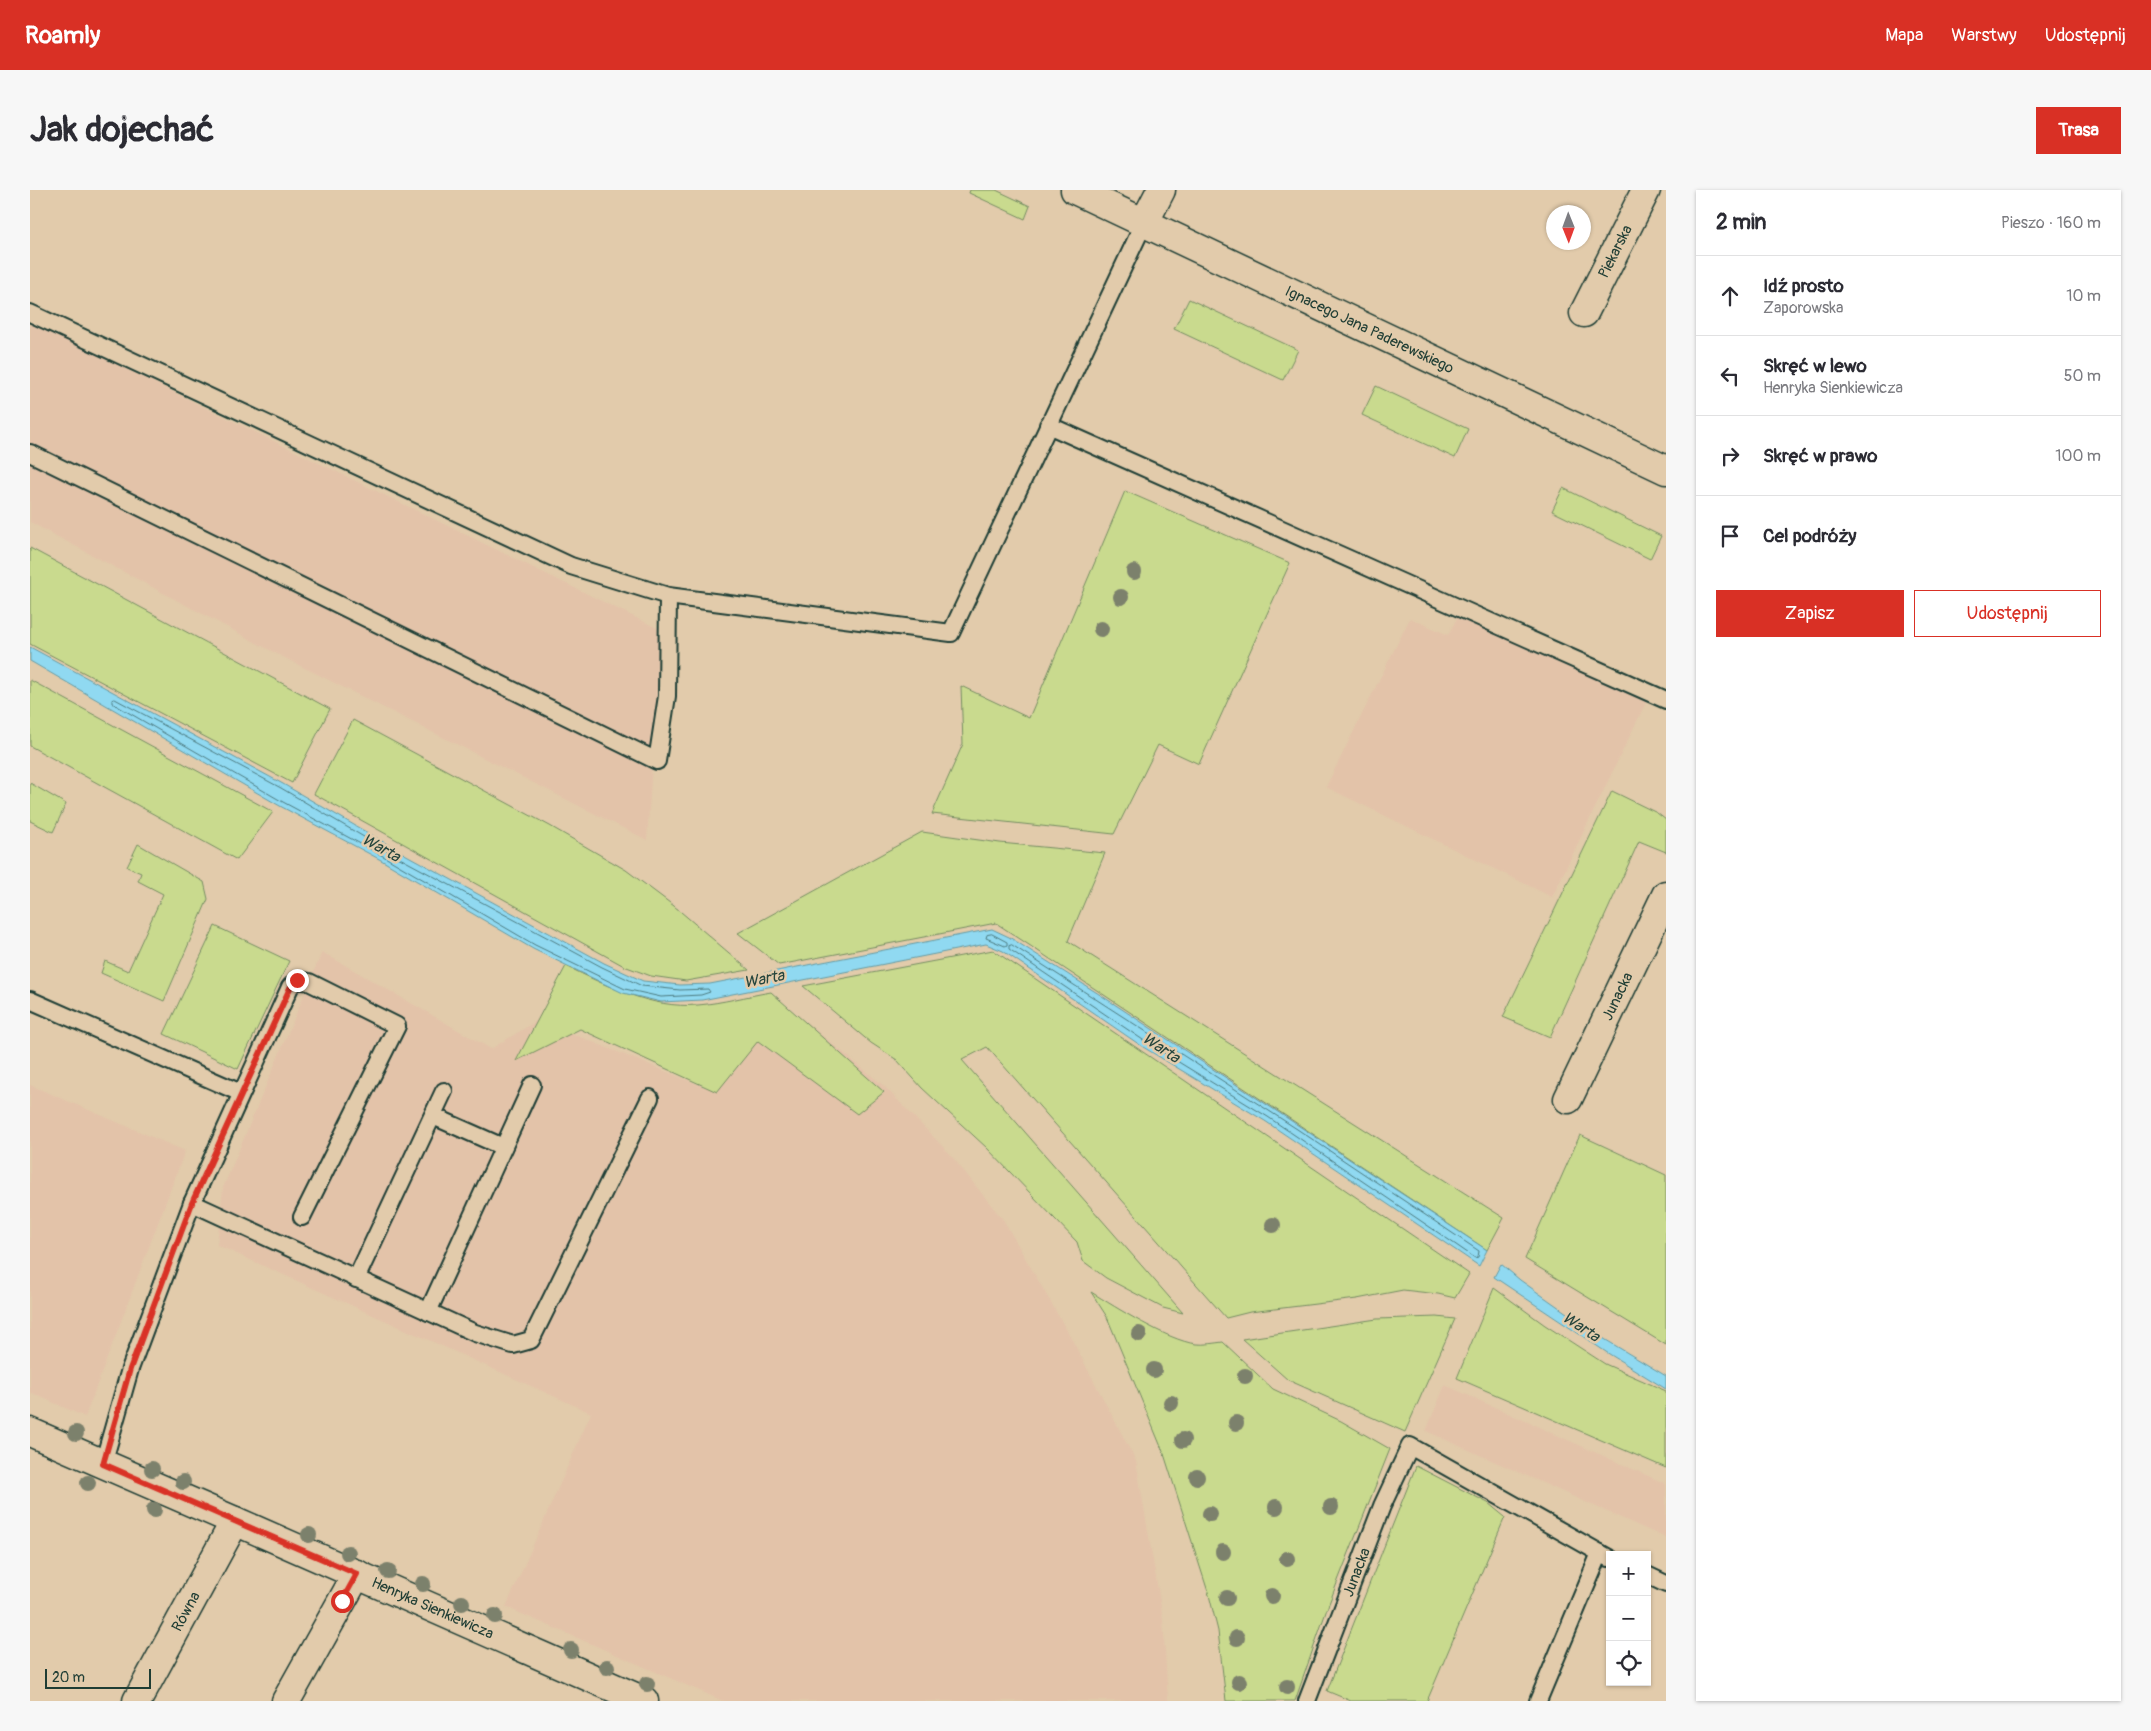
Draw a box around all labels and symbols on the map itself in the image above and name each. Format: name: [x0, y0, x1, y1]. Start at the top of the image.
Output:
north arrow: [1546, 205, 1591, 250]
street label: Piekarska: [1594, 222, 1636, 281]
street label: Ignacego Jana Paderewskiego: [1282, 281, 1457, 378]
water label: Warta: [358, 829, 405, 867]
water label: Warta: [742, 965, 787, 993]
route end: [286, 969, 309, 992]
street label: Junacka: [1598, 969, 1637, 1023]
water label: Warta: [1139, 1028, 1185, 1069]
water label: Warta: [1558, 1308, 1605, 1347]
street label: Junacka: [1339, 1545, 1375, 1599]
street label: Henryka Sienkiewicza: [369, 1573, 497, 1643]
street label: Równa: [167, 1588, 204, 1635]
route start: [331, 1590, 354, 1613]
scale bar: [45, 1666, 151, 1689]

